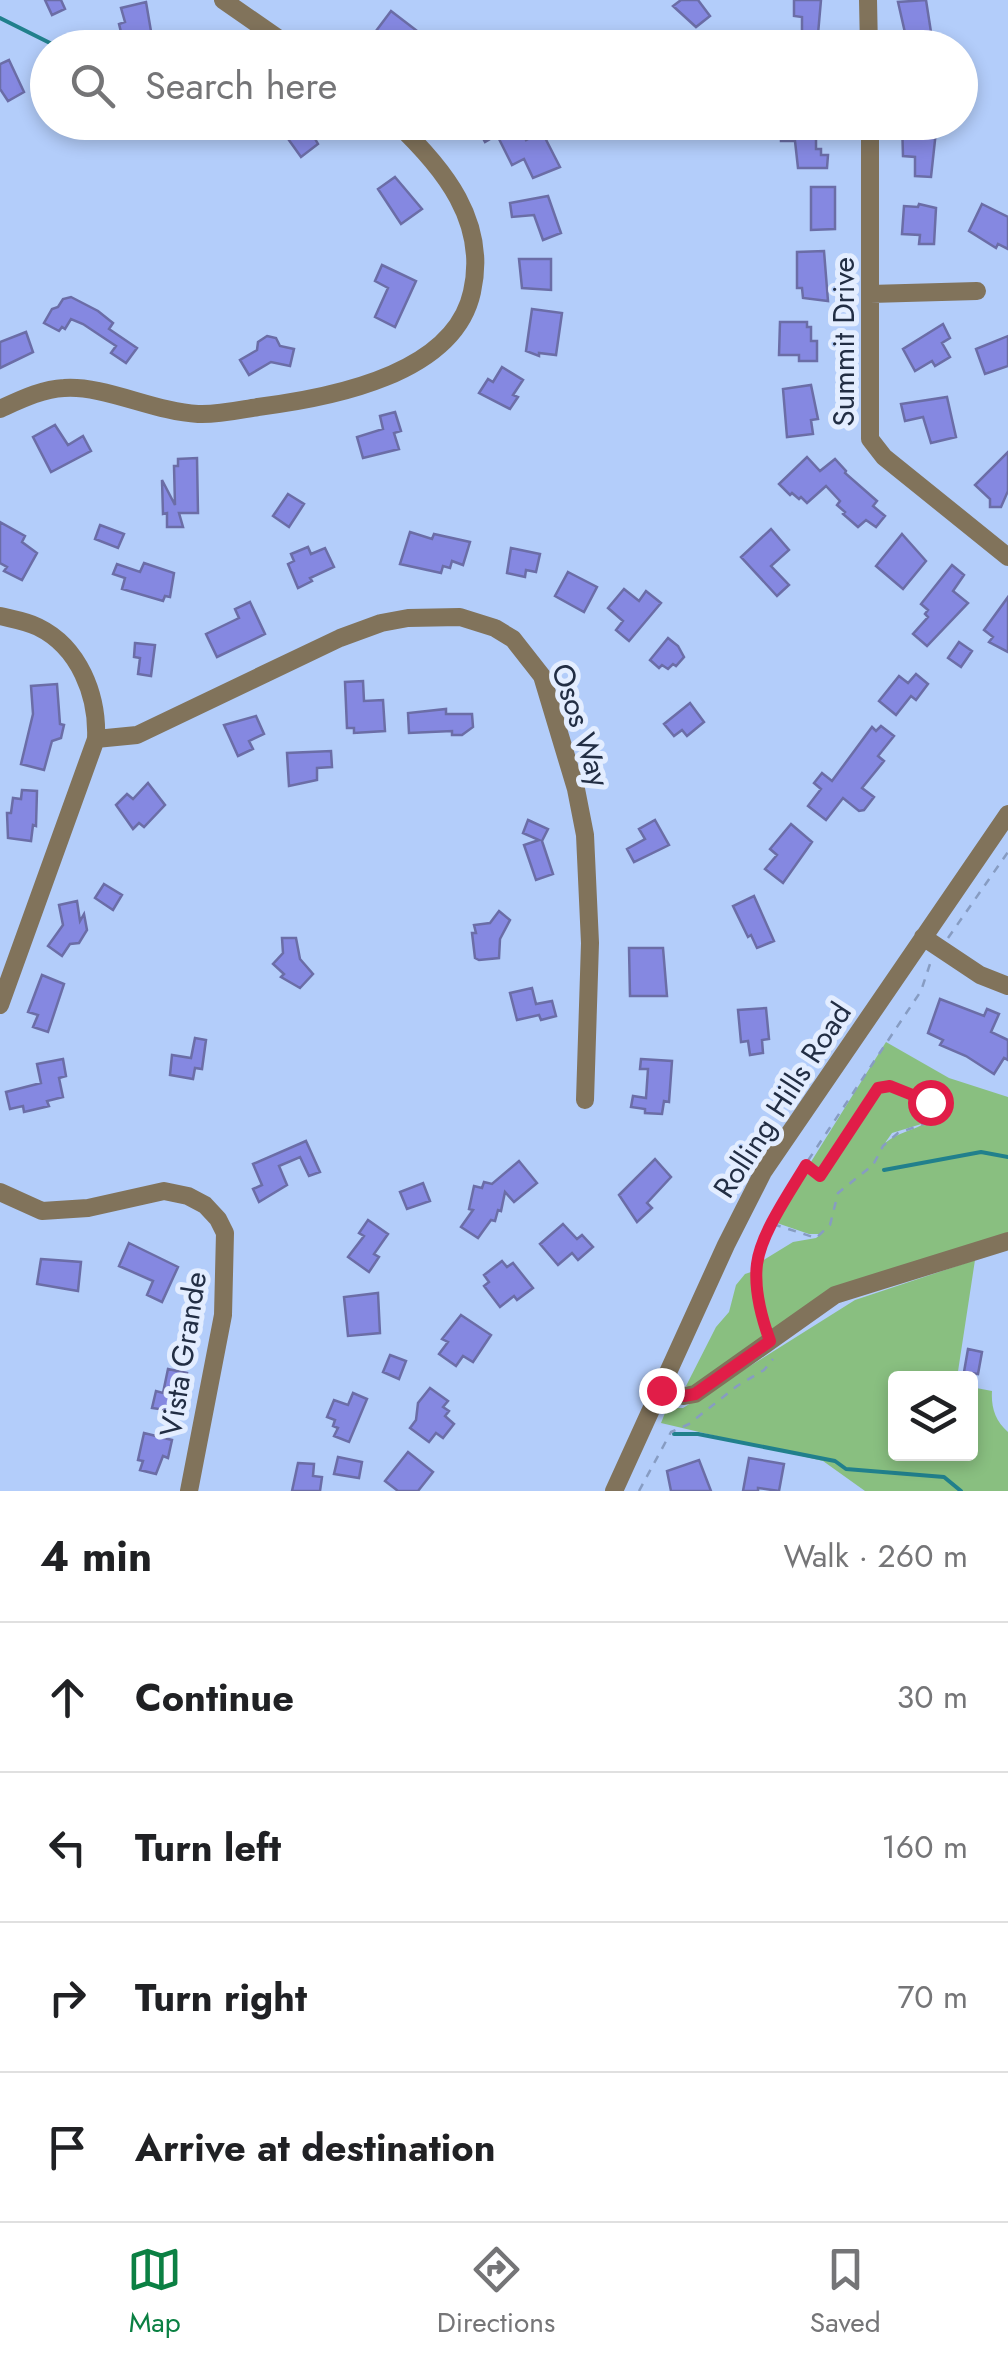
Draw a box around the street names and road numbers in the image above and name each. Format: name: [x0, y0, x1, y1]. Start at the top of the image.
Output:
street label: Summit Drive: [822, 257, 865, 427]
street label: Osos Way: [541, 658, 621, 793]
street label: Rolling Hills Road: [703, 994, 861, 1206]
street label: Vista Grande: [149, 1268, 217, 1440]

